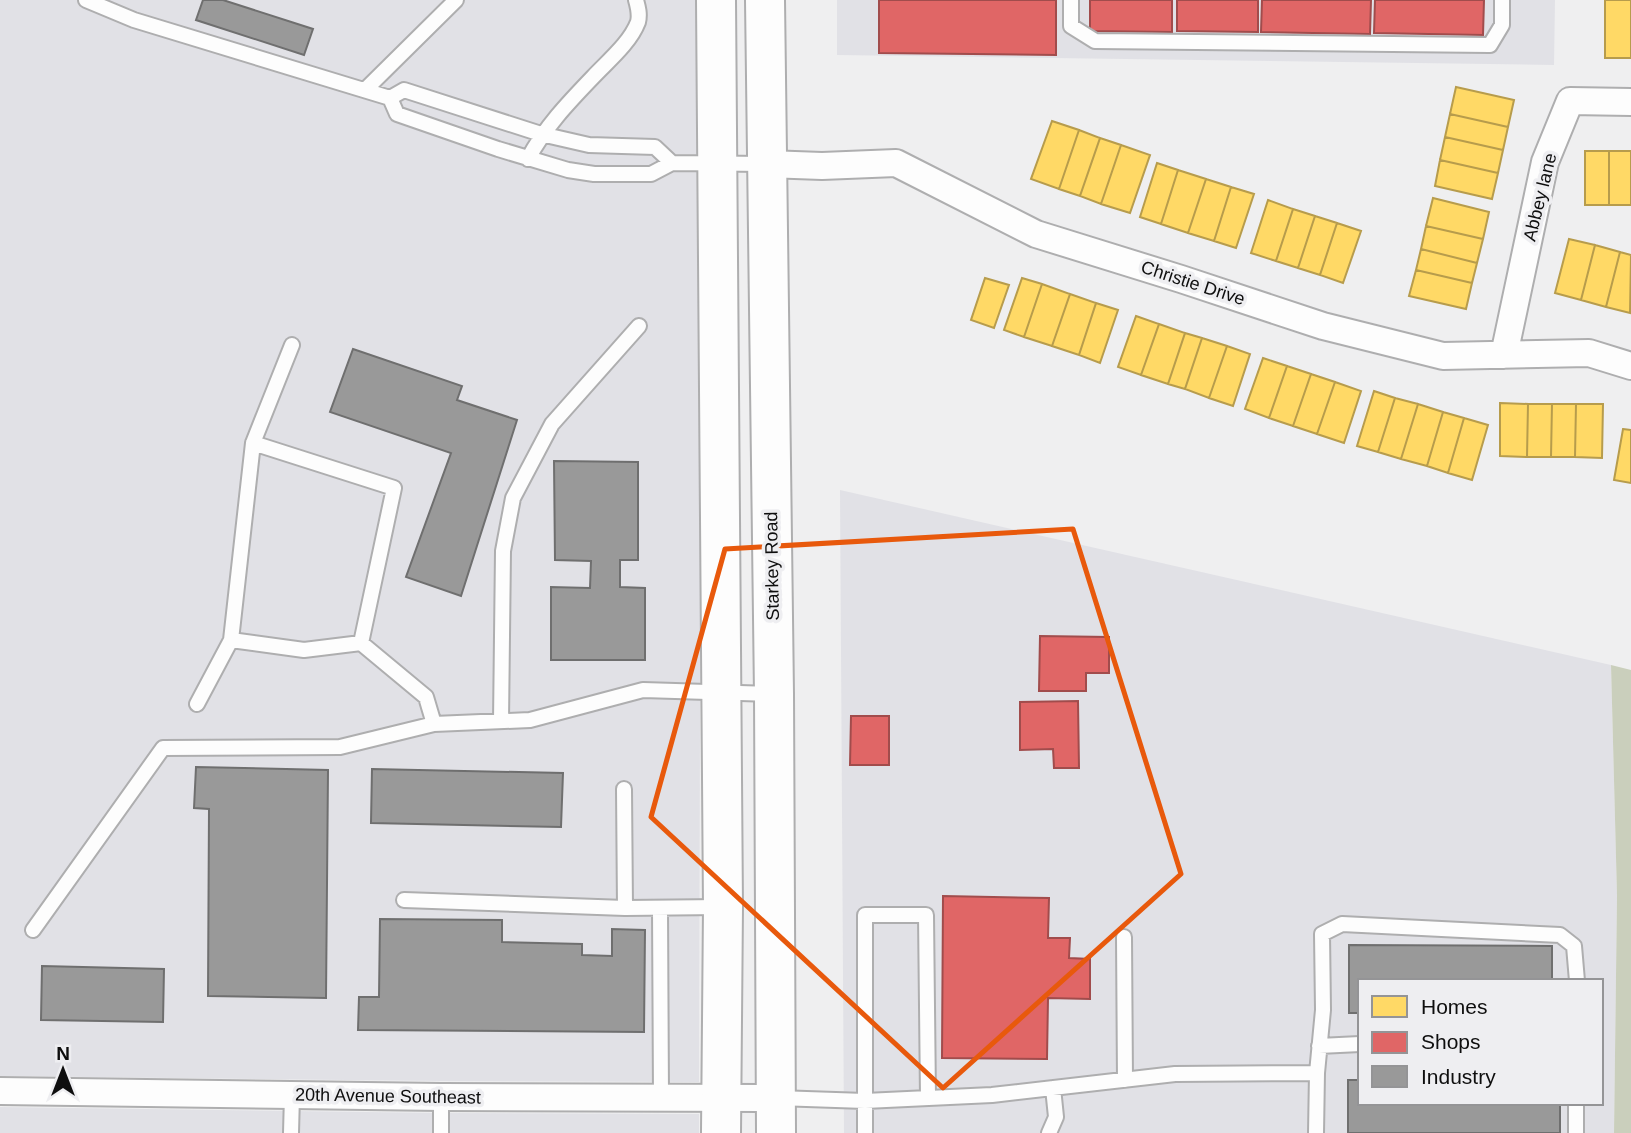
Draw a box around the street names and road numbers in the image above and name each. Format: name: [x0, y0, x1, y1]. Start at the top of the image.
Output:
street label: Abbey lane: [1519, 151, 1561, 243]
street label: Christie Drive: [1139, 257, 1247, 309]
street label: Starkey Road: [761, 511, 783, 621]
street label: 20th Avenue Southeast: [295, 1084, 481, 1108]

